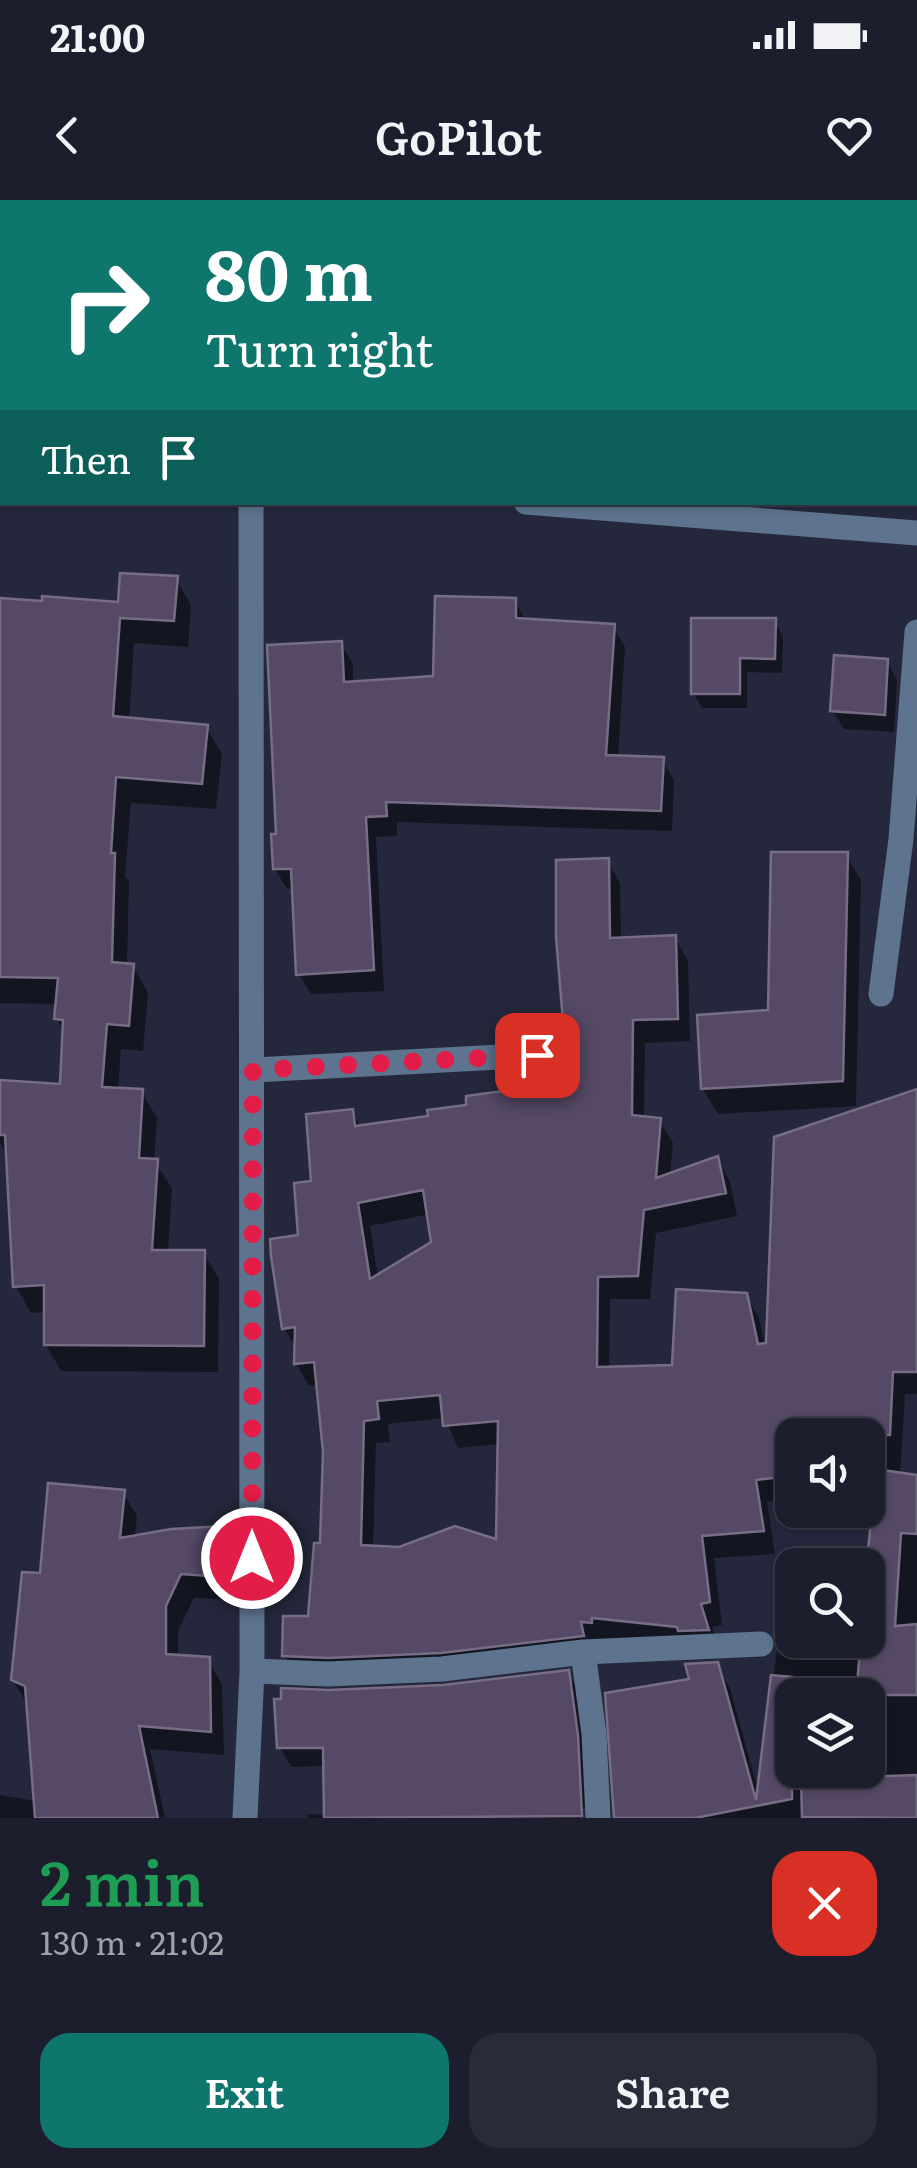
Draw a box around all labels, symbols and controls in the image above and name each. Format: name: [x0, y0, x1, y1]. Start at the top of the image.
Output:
text: 21:00: [50, 7, 145, 64]
text: GoPilot: [375, 102, 542, 169]
icon: back: [40, 108, 95, 163]
icon: heart: [822, 108, 877, 163]
text: 80 m: [205, 219, 373, 323]
icon: right: [40, 240, 170, 370]
text: Turn right: [205, 314, 433, 381]
text: Then: [40, 429, 131, 486]
icon: arrive: [151, 430, 206, 485]
pin: [495, 1013, 580, 1098]
icon: arrive: [510, 1028, 565, 1083]
map controls: [775, 1418, 885, 1788]
button: sound: [775, 1418, 885, 1528]
position arrow: [200, 1506, 304, 1610]
button: search: [775, 1548, 885, 1658]
button: layers: [775, 1678, 885, 1788]
text: 2 min: [40, 1835, 205, 1924]
button: close: [772, 1851, 877, 1956]
text: 130 m · 21:02: [40, 1917, 224, 1965]
button: Exit: [40, 2033, 449, 2148]
button: Share: [469, 2033, 877, 2148]

